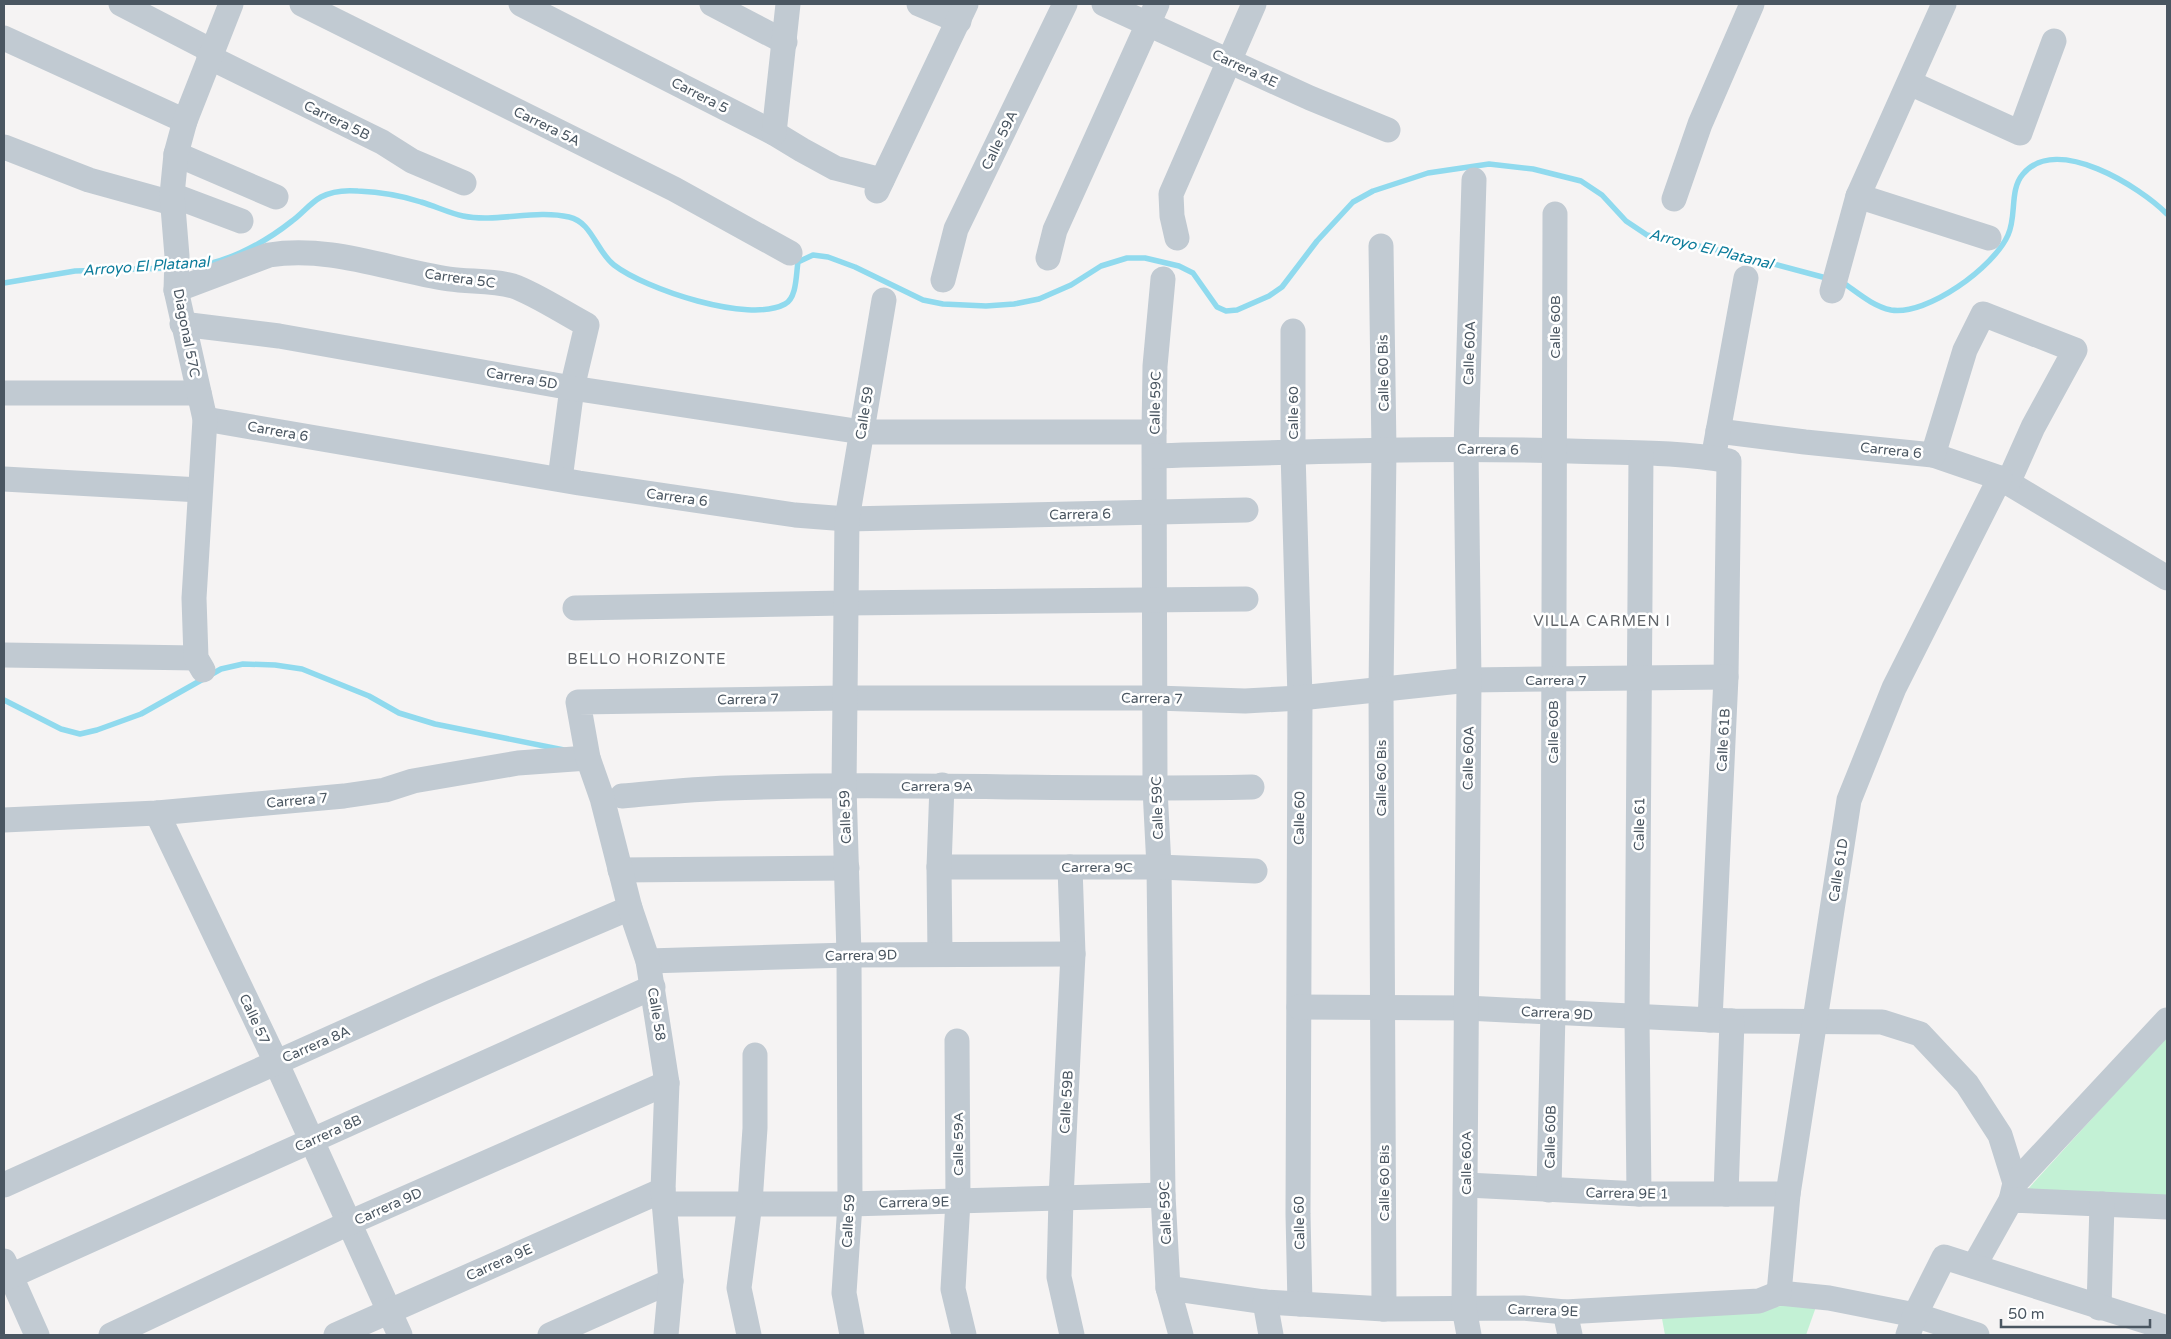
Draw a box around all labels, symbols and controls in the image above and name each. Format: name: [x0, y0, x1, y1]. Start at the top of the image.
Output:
street label: Carrera 4E: [1209, 46, 1280, 91]
street label: Carrera 5: [668, 74, 731, 117]
street label: Carrera 5B: [301, 97, 373, 144]
street label: Carrera 5A: [511, 103, 583, 150]
street label: Calle 59A: [978, 108, 1021, 173]
water label: Arroyo El Platanal: [1647, 225, 1777, 274]
water label: Arroyo El Platanal: [82, 252, 212, 279]
street label: Carrera 5C: [423, 265, 497, 292]
street label: Diagonal 57C: [170, 287, 203, 379]
street label: Calle 60B: [1547, 295, 1564, 359]
street label: Calle 60A: [1460, 321, 1479, 385]
street label: Calle 60 Bis: [1374, 334, 1393, 412]
street label: Carrera 5D: [485, 364, 559, 393]
street label: Calle 59C: [1146, 371, 1165, 435]
street label: Calle 59: [852, 385, 877, 441]
street label: Calle 60: [1285, 386, 1302, 440]
street label: Carrera 6: [246, 418, 310, 445]
street label: Carrera 6: [1859, 439, 1923, 462]
street label: Carrera 6: [1457, 440, 1519, 459]
street label: Carrera 6: [645, 485, 709, 510]
street label: Carrera 6: [1049, 505, 1111, 524]
district label: VILLA CARMEN I: [1533, 612, 1671, 630]
district label: BELLO HORIZONTE: [567, 650, 727, 668]
street label: Carrera 7: [1525, 672, 1587, 689]
street label: Carrera 7: [1121, 689, 1183, 708]
street label: Carrera 7: [717, 690, 779, 709]
street label: Calle 60B: [1545, 700, 1562, 764]
street label: Calle 61B: [1713, 708, 1734, 772]
street label: Calle 60A: [1459, 726, 1478, 790]
street label: Calle 60 Bis: [1373, 739, 1390, 817]
street label: Calle 59C: [1148, 776, 1167, 840]
street label: Carrera 9A: [901, 778, 973, 795]
street label: Carrera 7: [266, 789, 329, 812]
street label: Calle 59: [836, 790, 855, 844]
street label: Calle 60: [1291, 791, 1308, 845]
street label: Calle 61: [1631, 797, 1648, 851]
street label: Calle 61D: [1825, 837, 1852, 903]
street label: Carrera 9C: [1061, 859, 1133, 876]
street label: Carrera 9D: [825, 946, 897, 965]
street label: Calle 58: [644, 986, 669, 1042]
street label: Calle 57: [235, 991, 274, 1047]
street label: Carrera 9D: [1520, 1003, 1593, 1024]
street label: Carrera 8A: [280, 1023, 353, 1066]
street label: Calle 59B: [1056, 1070, 1077, 1134]
street label: Calle 60B: [1541, 1105, 1560, 1169]
street label: Carrera 8B: [292, 1111, 364, 1156]
street label: Calle 59A: [950, 1112, 967, 1176]
street label: Calle 60A: [1458, 1131, 1475, 1195]
street label: Calle 60 Bis: [1376, 1144, 1393, 1222]
street label: Calle 59C: [1156, 1181, 1175, 1245]
street label: Carrera 9D: [352, 1184, 425, 1229]
street label: Carrera 9E 1: [1585, 1184, 1669, 1203]
street label: Carrera 9E: [879, 1193, 950, 1212]
street label: Calle 59: [839, 1194, 858, 1248]
street label: Calle 60: [1291, 1196, 1308, 1250]
street label: Carrera 9E: [463, 1240, 535, 1285]
scale bar: [2001, 1296, 2150, 1328]
street label: Carrera 9E: [1507, 1301, 1579, 1320]
text: 50 m: [2008, 1305, 2045, 1323]

